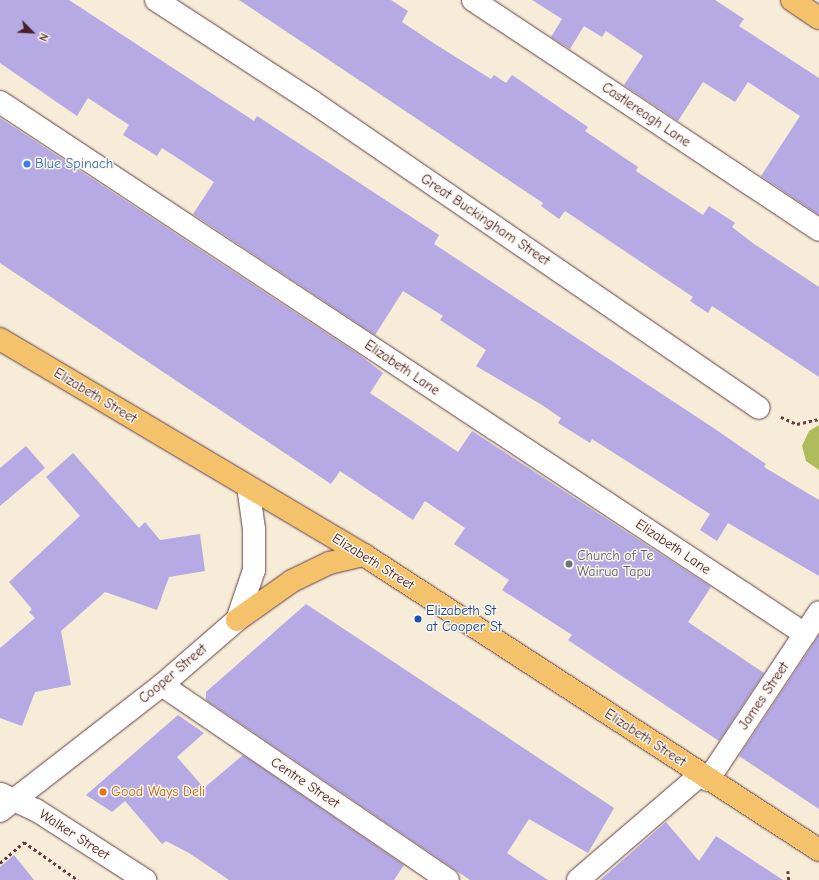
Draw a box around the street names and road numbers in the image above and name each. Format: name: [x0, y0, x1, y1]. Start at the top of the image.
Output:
street label: Castlereagh Lane: [598, 79, 694, 151]
street label: Great Buckingham Street: [417, 171, 553, 269]
street label: Elizabeth Lane: [361, 337, 443, 399]
street label: Elizabeth Street: [51, 365, 139, 427]
street label: Elizabeth Lane: [632, 516, 714, 578]
street label: Elizabeth Street: [329, 530, 417, 594]
street label: Cooper Street: [136, 641, 210, 707]
street label: James Street: [735, 659, 793, 733]
street label: Elizabeth Street: [601, 706, 689, 770]
street label: Centre Street: [267, 754, 343, 812]
street label: Walker Street: [36, 806, 112, 864]

